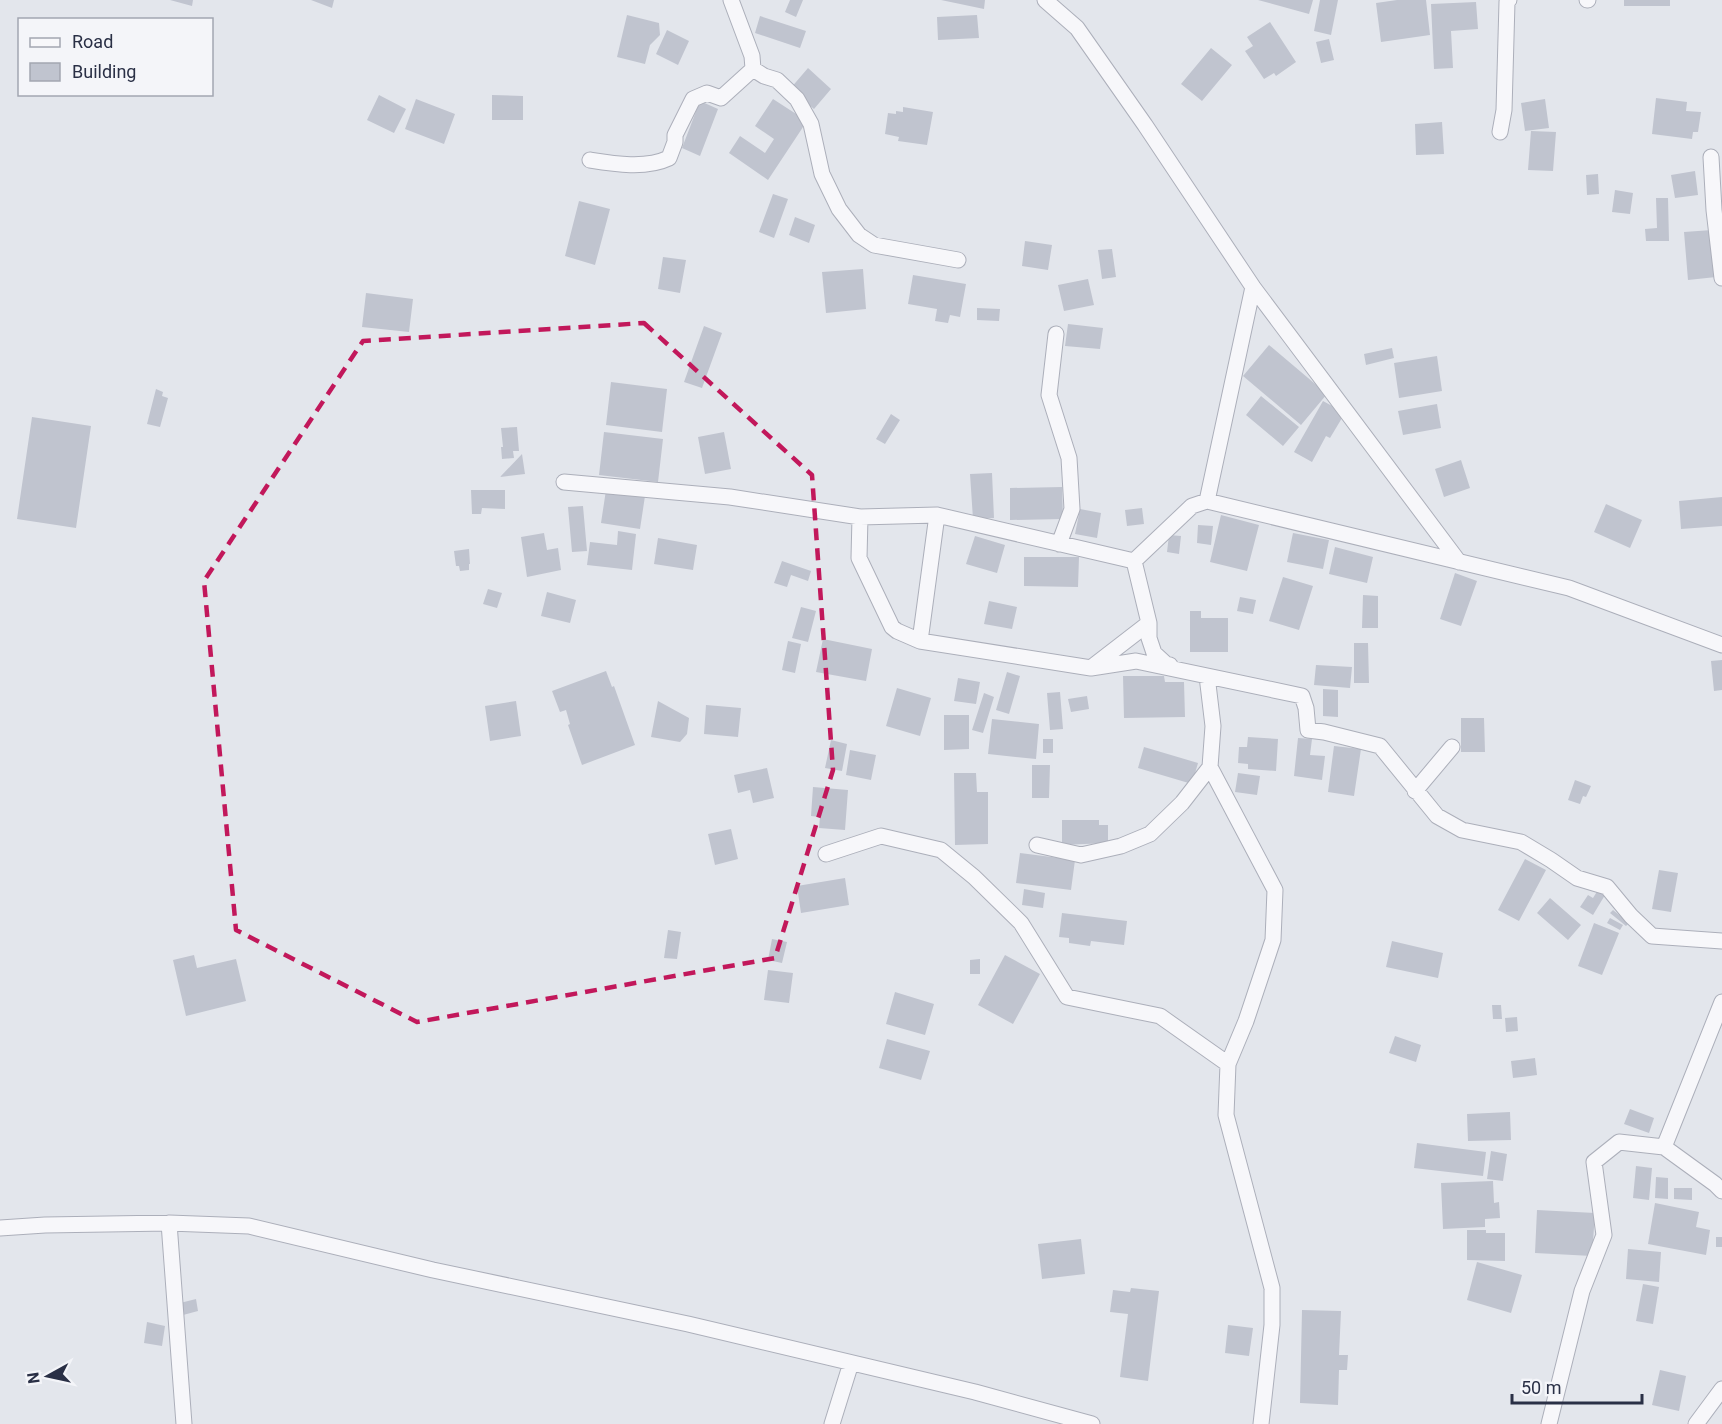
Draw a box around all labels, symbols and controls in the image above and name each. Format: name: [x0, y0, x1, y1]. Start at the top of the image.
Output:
legend: [18, 18, 213, 96]
text: Road: [72, 31, 113, 52]
text: Building: [72, 61, 136, 82]
north arrow: [18, 1346, 78, 1406]
scale bar: [1512, 1367, 1642, 1405]
text: N: [23, 1371, 44, 1385]
text: 50 m: [1521, 1377, 1561, 1398]

